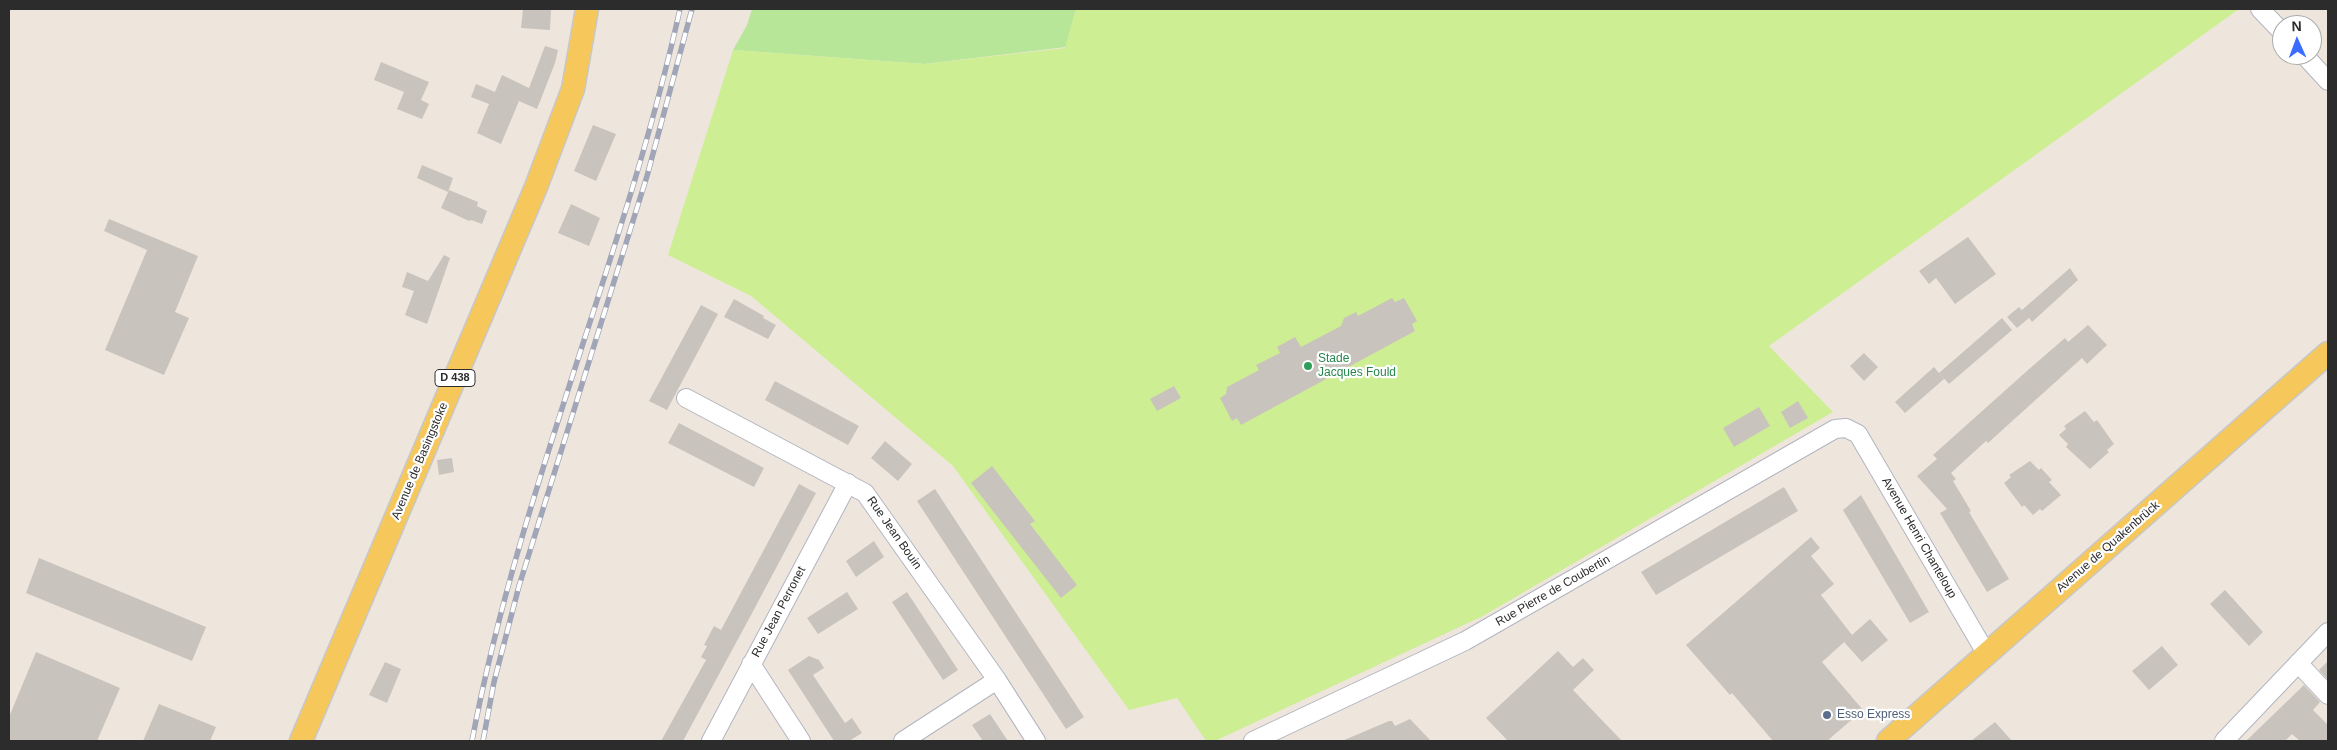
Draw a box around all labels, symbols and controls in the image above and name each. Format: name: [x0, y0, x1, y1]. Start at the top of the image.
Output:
north arrow: [2272, 15, 2322, 65]
text: N: [2291, 18, 2302, 34]
place label: Stade Jacques Fould: [1318, 352, 1396, 380]
marker: Stade Jacques Fould: [1302, 360, 1314, 372]
road number: D 438: [435, 369, 475, 386]
street label: Avenue de Basingstoke: [389, 400, 451, 522]
street label: Avenue Henri Chanteloup: [1878, 475, 1960, 601]
street label: Rue Jean Bouin: [864, 494, 924, 572]
street label: Avenue de Quakenbrück: [2054, 498, 2162, 596]
street label: Rue Pierre de Coubertin: [1493, 552, 1613, 630]
street label: Rue Jean Perronet: [749, 564, 809, 660]
place label: Esso Express: [1837, 708, 1910, 722]
marker: Esso Express: [1821, 709, 1833, 721]

